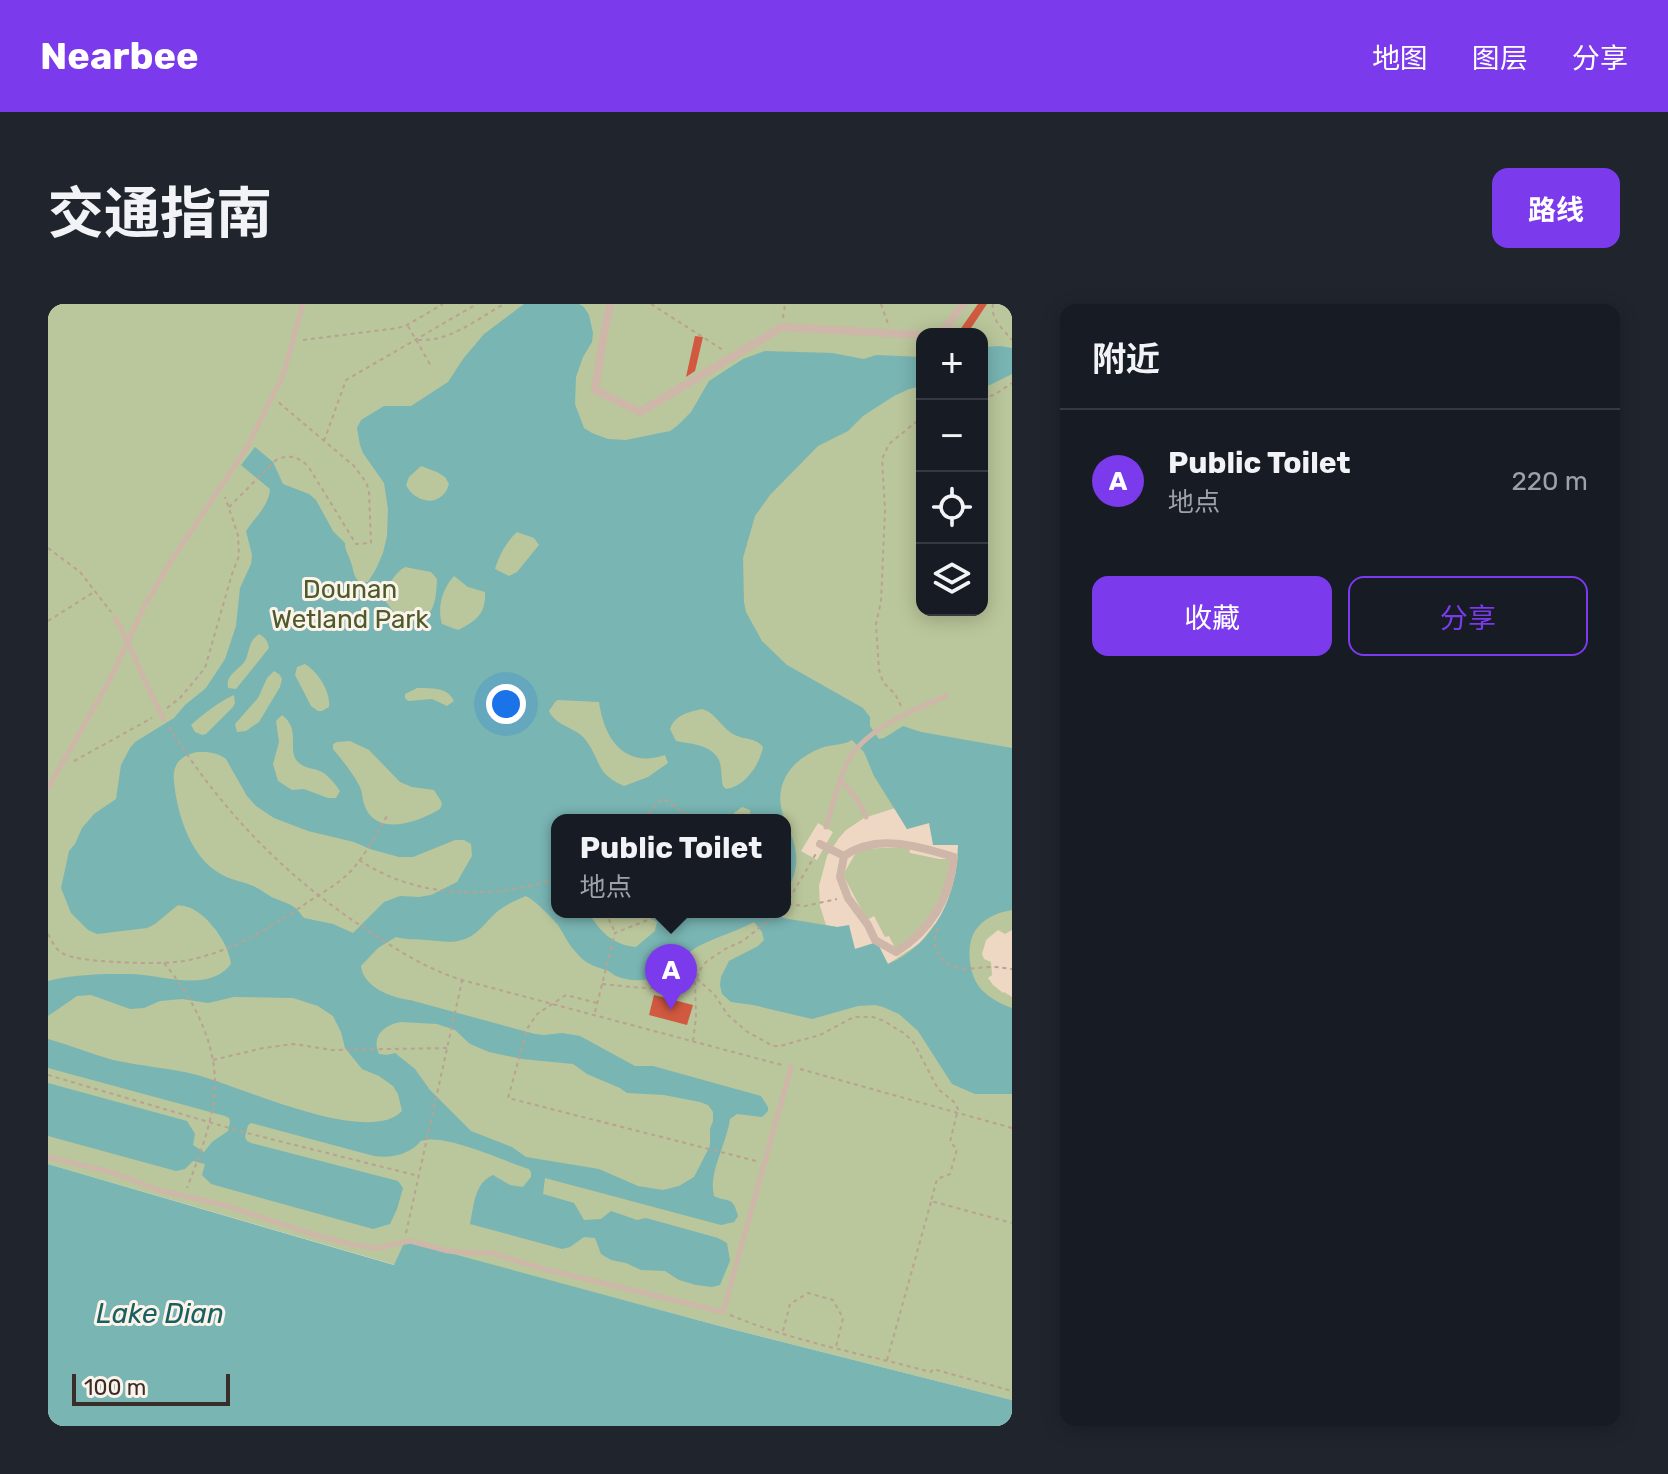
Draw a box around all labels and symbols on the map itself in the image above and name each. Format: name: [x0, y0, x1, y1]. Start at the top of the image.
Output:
park label: Dounan Wetland Park: [271, 574, 429, 635]
your location: [486, 684, 526, 724]
pin: A: [645, 944, 697, 1010]
water label: Lake Dian: [96, 1297, 224, 1330]
scale bar: [72, 1370, 230, 1406]

